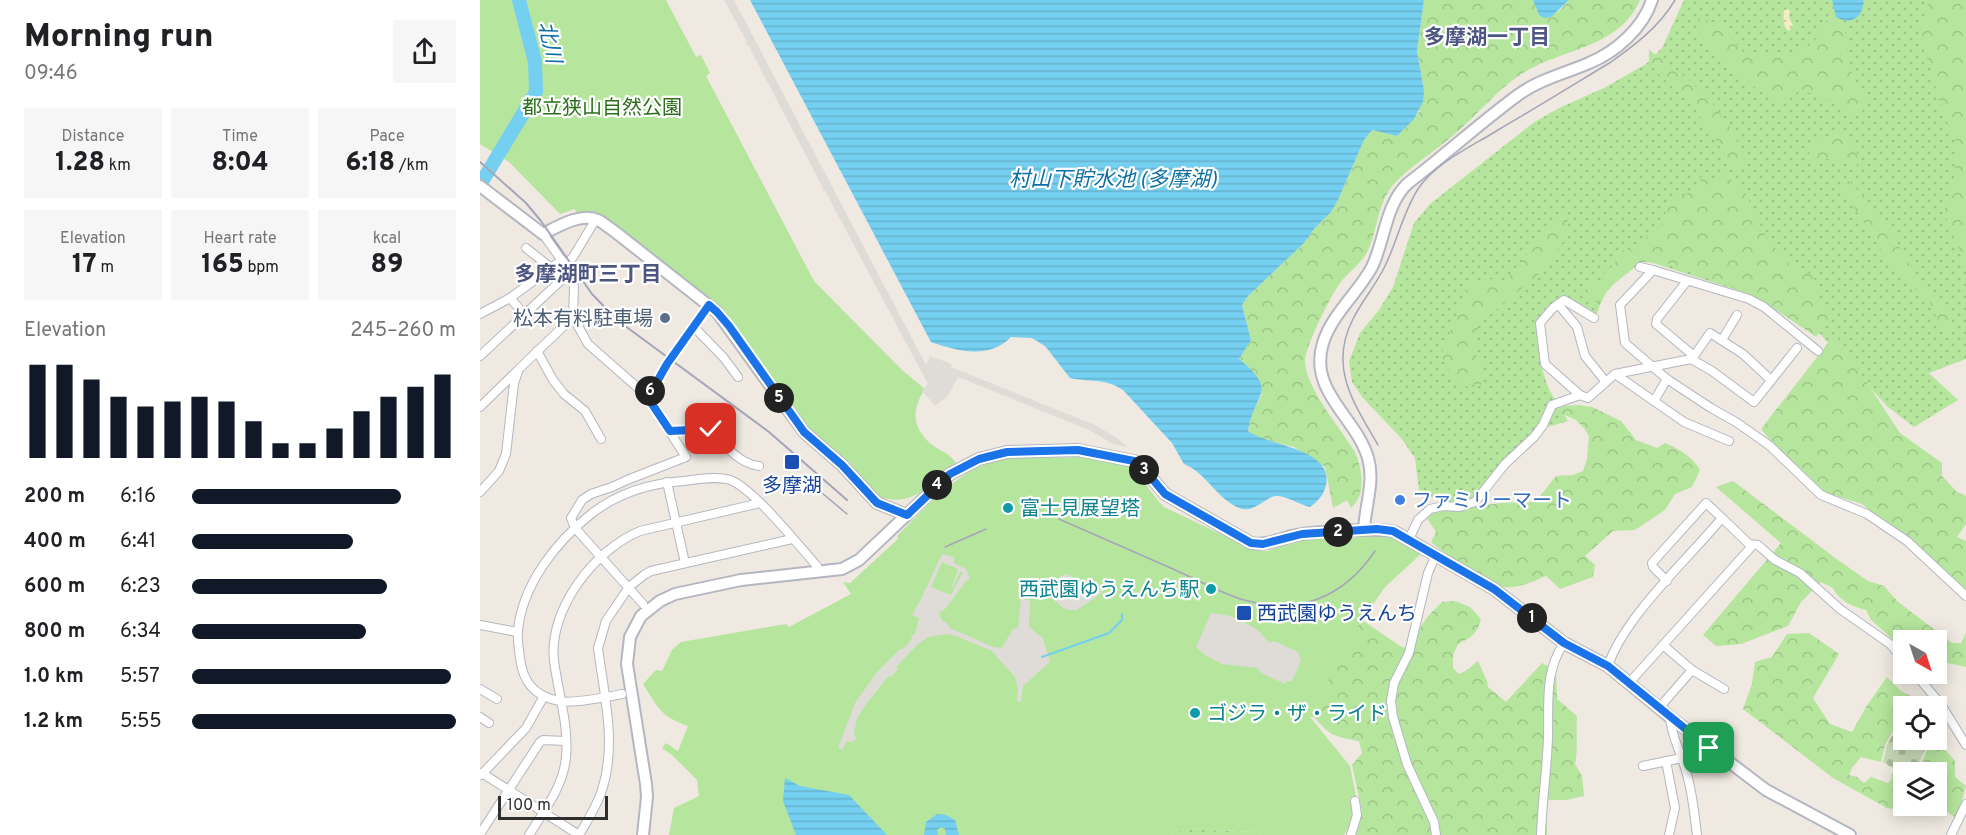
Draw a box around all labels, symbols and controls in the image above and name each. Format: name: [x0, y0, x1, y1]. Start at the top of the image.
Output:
text: Morning run: [24, 17, 214, 59]
water label: 北川: [531, 19, 567, 68]
button: share: [393, 20, 456, 83]
district label: 多摩湖一丁目: [1424, 25, 1550, 52]
text: 09:46: [24, 61, 78, 87]
park label: 都立狭山自然公園: [522, 96, 682, 122]
text: Distance: [62, 127, 124, 147]
text: Time: [222, 127, 258, 147]
text: Pace: [369, 127, 405, 147]
text: 1.28: [55, 147, 105, 180]
text: 8:04: [211, 147, 269, 180]
text: 6:18: [345, 147, 395, 180]
text: km: [105, 156, 131, 176]
text: /km: [395, 156, 429, 176]
water label: 村山下貯水池 (多摩湖): [1009, 167, 1217, 194]
text: Elevation: [60, 229, 126, 249]
text: Heart rate: [203, 229, 277, 249]
text: kcal: [373, 229, 401, 249]
text: 17: [72, 249, 97, 282]
text: 165: [201, 249, 244, 282]
text: 89: [371, 249, 403, 282]
text: m: [97, 258, 114, 278]
text: bpm: [244, 258, 279, 278]
district label: 多摩湖町三丁目: [515, 262, 662, 289]
place label: 松本有料駐車場: [513, 307, 653, 333]
marker: 松本有料駐車場: [658, 311, 672, 325]
text: Elevation: [24, 318, 106, 344]
text: 245–260 m: [350, 318, 456, 344]
pin: 6: [635, 376, 665, 406]
text: 6: [645, 381, 655, 401]
pin: 5: [764, 383, 794, 413]
text: 5: [774, 388, 784, 408]
pin: [685, 403, 736, 454]
icon: check: [694, 412, 727, 445]
marker: 多摩湖: [783, 453, 801, 471]
pin: 3: [1129, 455, 1159, 485]
text: 3: [1139, 460, 1149, 480]
pin: 4: [922, 470, 952, 500]
place label: 多摩湖: [762, 474, 822, 500]
text: 4: [932, 475, 942, 495]
text: 200 m: [24, 484, 85, 510]
text: 6:16: [120, 484, 156, 510]
place label: ファミリーマート: [1412, 489, 1572, 515]
marker: ファミリーマート: [1393, 493, 1407, 507]
place label: 富士見展望塔: [1020, 497, 1140, 523]
marker: 富士見展望塔: [1001, 501, 1015, 515]
pin: 2: [1323, 517, 1353, 547]
text: 2: [1333, 522, 1343, 542]
text: 400 m: [24, 529, 86, 555]
text: 6:41: [120, 529, 156, 555]
text: 600 m: [24, 574, 85, 600]
text: 6:23: [120, 574, 161, 600]
place label: 西武園ゆうえんち駅: [1019, 578, 1199, 604]
marker: 西武園ゆうえんち駅: [1204, 582, 1218, 596]
place label: 西武園ゆうえんち: [1257, 602, 1417, 628]
pin: 1: [1517, 603, 1547, 633]
marker: 西武園ゆうえんち: [1235, 604, 1253, 622]
text: 1: [1529, 608, 1535, 628]
text: 800 m: [24, 619, 85, 645]
text: 6:34: [120, 619, 161, 645]
north arrow: [1893, 630, 1947, 684]
map controls: [1893, 630, 1947, 816]
text: 1.0 km: [24, 664, 84, 690]
text: 5:57: [120, 664, 160, 690]
button: locate: [1893, 696, 1947, 750]
place label: ゴジラ・ザ・ライド: [1207, 702, 1387, 728]
marker: ゴジラ・ザ・ライド: [1188, 706, 1202, 720]
text: 1.2 km: [24, 709, 83, 735]
text: 5:55: [120, 709, 162, 735]
pin: [1683, 722, 1734, 773]
icon: arrive: [1692, 731, 1725, 764]
button: layers: [1893, 762, 1947, 816]
scale bar: [498, 793, 608, 820]
text: 100 m: [507, 796, 551, 816]

